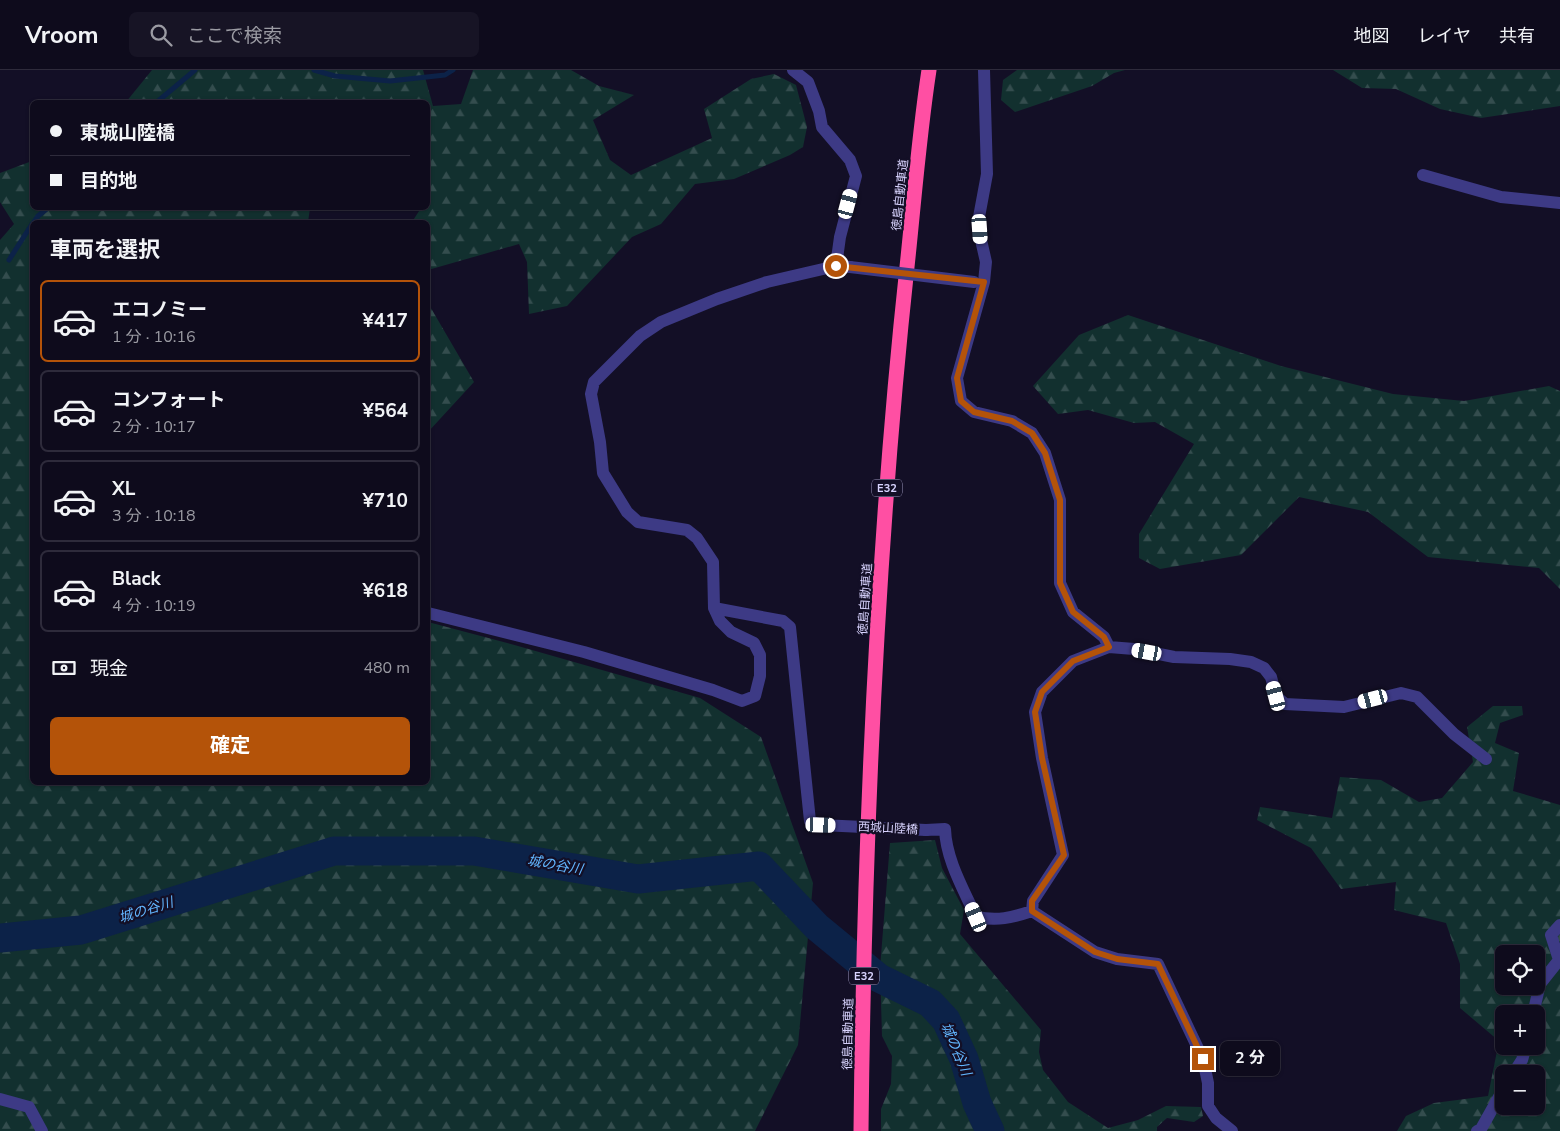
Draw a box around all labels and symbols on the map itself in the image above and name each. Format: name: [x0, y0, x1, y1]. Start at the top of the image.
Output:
street label: 徳島自動車道: [888, 158, 912, 232]
car: [836, 188, 859, 220]
car: [971, 214, 988, 244]
route start: [825, 255, 847, 277]
road number: E32: [872, 479, 902, 496]
street label: 徳島自動車道: [855, 563, 875, 635]
car: [1130, 642, 1163, 662]
car: [1264, 680, 1287, 712]
car: [1356, 688, 1389, 710]
car: [805, 817, 836, 833]
street label: 西城山陸橋: [858, 818, 918, 838]
water label: 城の谷川: [526, 851, 586, 880]
water label: 城の谷川: [116, 892, 177, 927]
car: [963, 900, 988, 934]
road number: E32: [849, 968, 879, 984]
street label: 徳島自動車道: [839, 998, 857, 1070]
water label: 城の谷川: [936, 1020, 976, 1080]
callout: 2 分: [1220, 1042, 1280, 1076]
route end: [1192, 1048, 1214, 1070]

